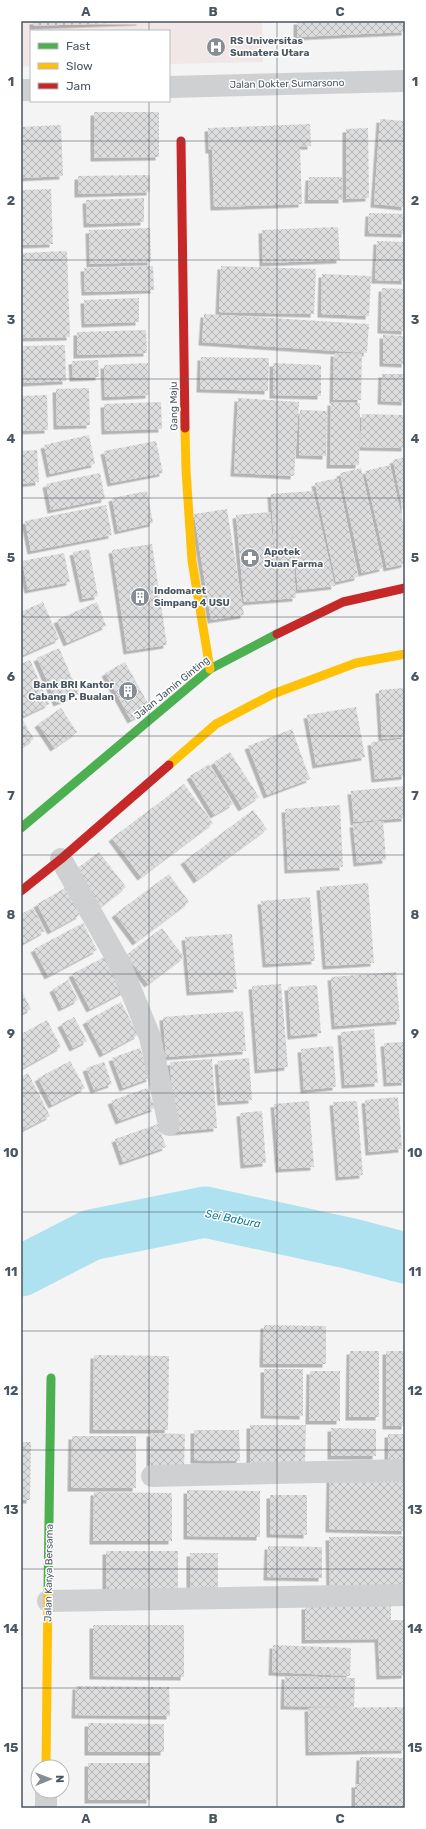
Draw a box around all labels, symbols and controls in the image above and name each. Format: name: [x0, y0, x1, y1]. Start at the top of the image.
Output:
text: A: [81, 4, 91, 19]
text: B: [208, 4, 218, 19]
text: C: [335, 4, 345, 19]
legend: [30, 30, 170, 102]
place label: RS Universitas Sumatera Utara: [230, 35, 309, 59]
hospital icon: RS Universitas Sumatera Utara: [205, 36, 227, 58]
text: Fast: [66, 39, 90, 53]
text: Slow: [66, 59, 93, 73]
text: 1: [8, 74, 14, 89]
text: 1: [412, 74, 418, 89]
street label: Jalan Dokter Sumarsono: [230, 77, 345, 91]
text: Jam: [66, 79, 91, 93]
text: 2: [7, 193, 15, 208]
text: 2: [411, 193, 419, 208]
text: 3: [7, 312, 16, 327]
text: 3: [411, 312, 420, 327]
street label: Gang Maju: [168, 381, 180, 431]
text: 4: [7, 431, 16, 446]
text: 4: [411, 431, 420, 446]
place label: Apotek Juan Farma: [264, 546, 323, 570]
pharmacy icon: Apotek Juan Farma: [239, 547, 261, 569]
text: 5: [7, 550, 15, 565]
text: 5: [411, 550, 419, 565]
place label: Indomaret Simpang 4 USU: [154, 585, 230, 609]
building icon: Indomaret Simpang 4 USU: [129, 586, 151, 608]
street label: Jalan Jamin Ginting: [132, 654, 212, 722]
text: 6: [7, 669, 16, 684]
text: 6: [411, 669, 420, 684]
place label: Bank BRI Kantor Cabang P. Bualan: [28, 679, 114, 703]
building icon: Bank BRI Kantor Cabang P. Bualan: [117, 680, 139, 702]
text: 7: [7, 788, 15, 803]
text: 7: [411, 788, 419, 803]
text: 8: [7, 907, 16, 922]
text: 8: [411, 907, 420, 922]
text: 9: [7, 1026, 15, 1041]
text: 9: [411, 1026, 419, 1041]
text: 10: [3, 1145, 19, 1160]
text: 10: [407, 1145, 423, 1160]
water label: Sei Babura: [204, 1207, 262, 1231]
text: 11: [5, 1264, 17, 1279]
text: 11: [409, 1264, 421, 1279]
text: 12: [4, 1383, 18, 1398]
text: 12: [408, 1383, 422, 1398]
text: 13: [3, 1502, 19, 1517]
text: 13: [407, 1502, 423, 1517]
street label: Jalan Karya Bersama: [42, 1524, 56, 1622]
text: 14: [3, 1621, 19, 1636]
text: 14: [407, 1621, 423, 1636]
text: 15: [4, 1740, 18, 1755]
text: 15: [408, 1740, 422, 1755]
north arrow: [30, 1759, 70, 1799]
text: N: [53, 1775, 66, 1783]
text: A: [81, 1811, 91, 1826]
text: B: [208, 1811, 218, 1826]
text: C: [335, 1811, 345, 1826]

